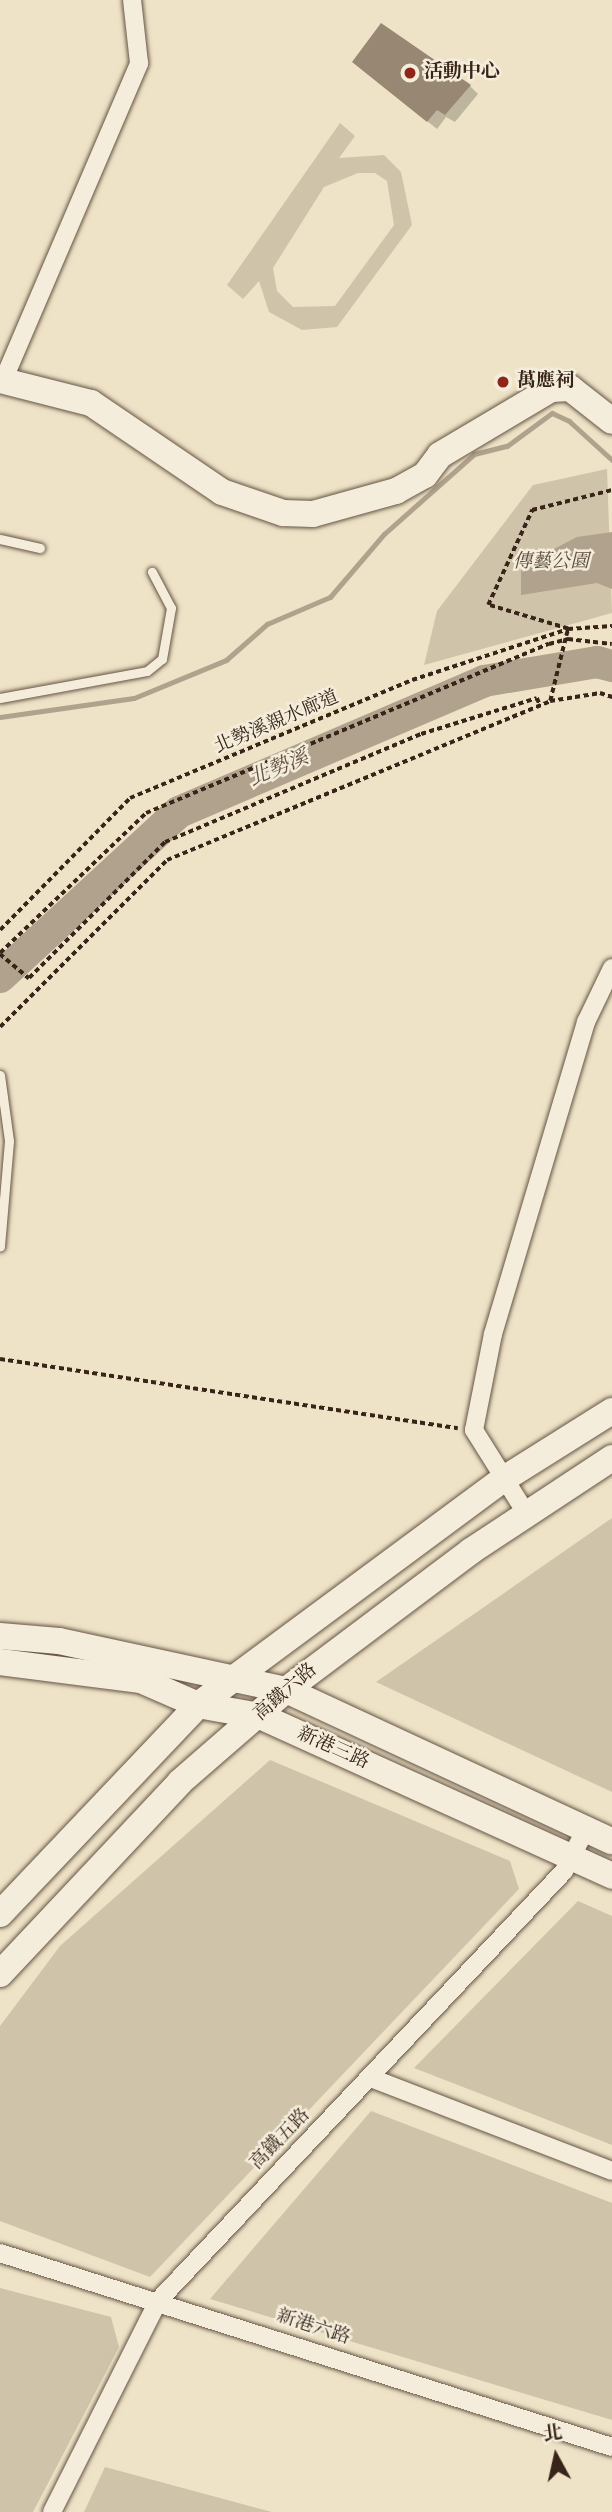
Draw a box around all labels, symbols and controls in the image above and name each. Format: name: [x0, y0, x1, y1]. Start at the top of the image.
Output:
place label: 活動中心: [424, 62, 500, 84]
marker: 活動中心: [402, 65, 418, 81]
place label: 萬應祠: [517, 371, 574, 393]
marker: 萬應祠: [495, 374, 511, 390]
park label: 傳藝公園: [513, 552, 589, 574]
street label: 北勢溪親水廊道: [211, 687, 343, 759]
water label: 北勢溪: [245, 745, 313, 793]
street label: 高鐵六路: [250, 1659, 322, 1727]
street label: 新港三路: [294, 1723, 372, 1775]
street label: 高鐵五路: [246, 2105, 316, 2175]
street label: 新港六路: [273, 2305, 353, 2351]
north arrow: [521, 2421, 591, 2491]
text: 北: [542, 2424, 564, 2445]

